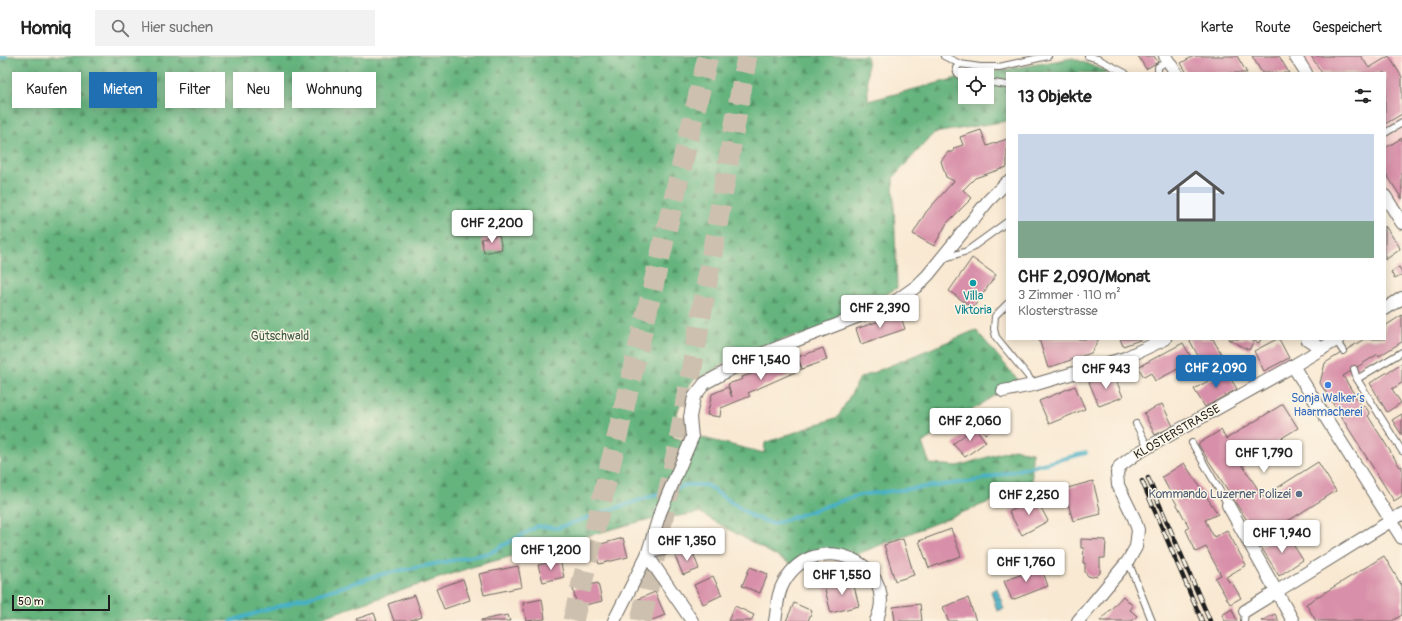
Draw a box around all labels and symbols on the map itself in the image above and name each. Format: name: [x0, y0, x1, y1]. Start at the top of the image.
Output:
pin: CHF 2,200: [446, 210, 538, 244]
marker: Villa Viktoria: [968, 278, 978, 288]
place label: Villa Viktoria: [954, 289, 992, 318]
pin: CHF 2,390: [834, 295, 926, 329]
park label: Gütschwald: [251, 329, 309, 344]
pin: CHF 1,540: [715, 347, 807, 381]
pin: CHF 2,090: [1170, 355, 1262, 389]
pin: CHF 943: [1069, 356, 1143, 390]
marker: Sonja Walker‘s Haarmacherei: [1323, 380, 1333, 390]
place label: Sonja Walker‘s Haarmacherei: [1291, 391, 1365, 420]
street label: KLOSTERSTRASSE: [1131, 401, 1223, 463]
pin: CHF 2,060: [924, 408, 1016, 442]
pin: CHF 1,790: [1218, 440, 1310, 474]
pin: CHF 2,250: [983, 482, 1075, 516]
place label: Kommando Luzerner Polizei: [1148, 487, 1291, 502]
marker: Kommando Luzerner Polizei: [1294, 489, 1304, 499]
pin: CHF 1,940: [1236, 520, 1328, 554]
pin: CHF 1,350: [641, 528, 733, 562]
pin: CHF 1,200: [505, 537, 597, 571]
pin: CHF 1,760: [980, 549, 1072, 583]
pin: CHF 1,550: [796, 562, 888, 596]
scale bar: [12, 593, 110, 612]

